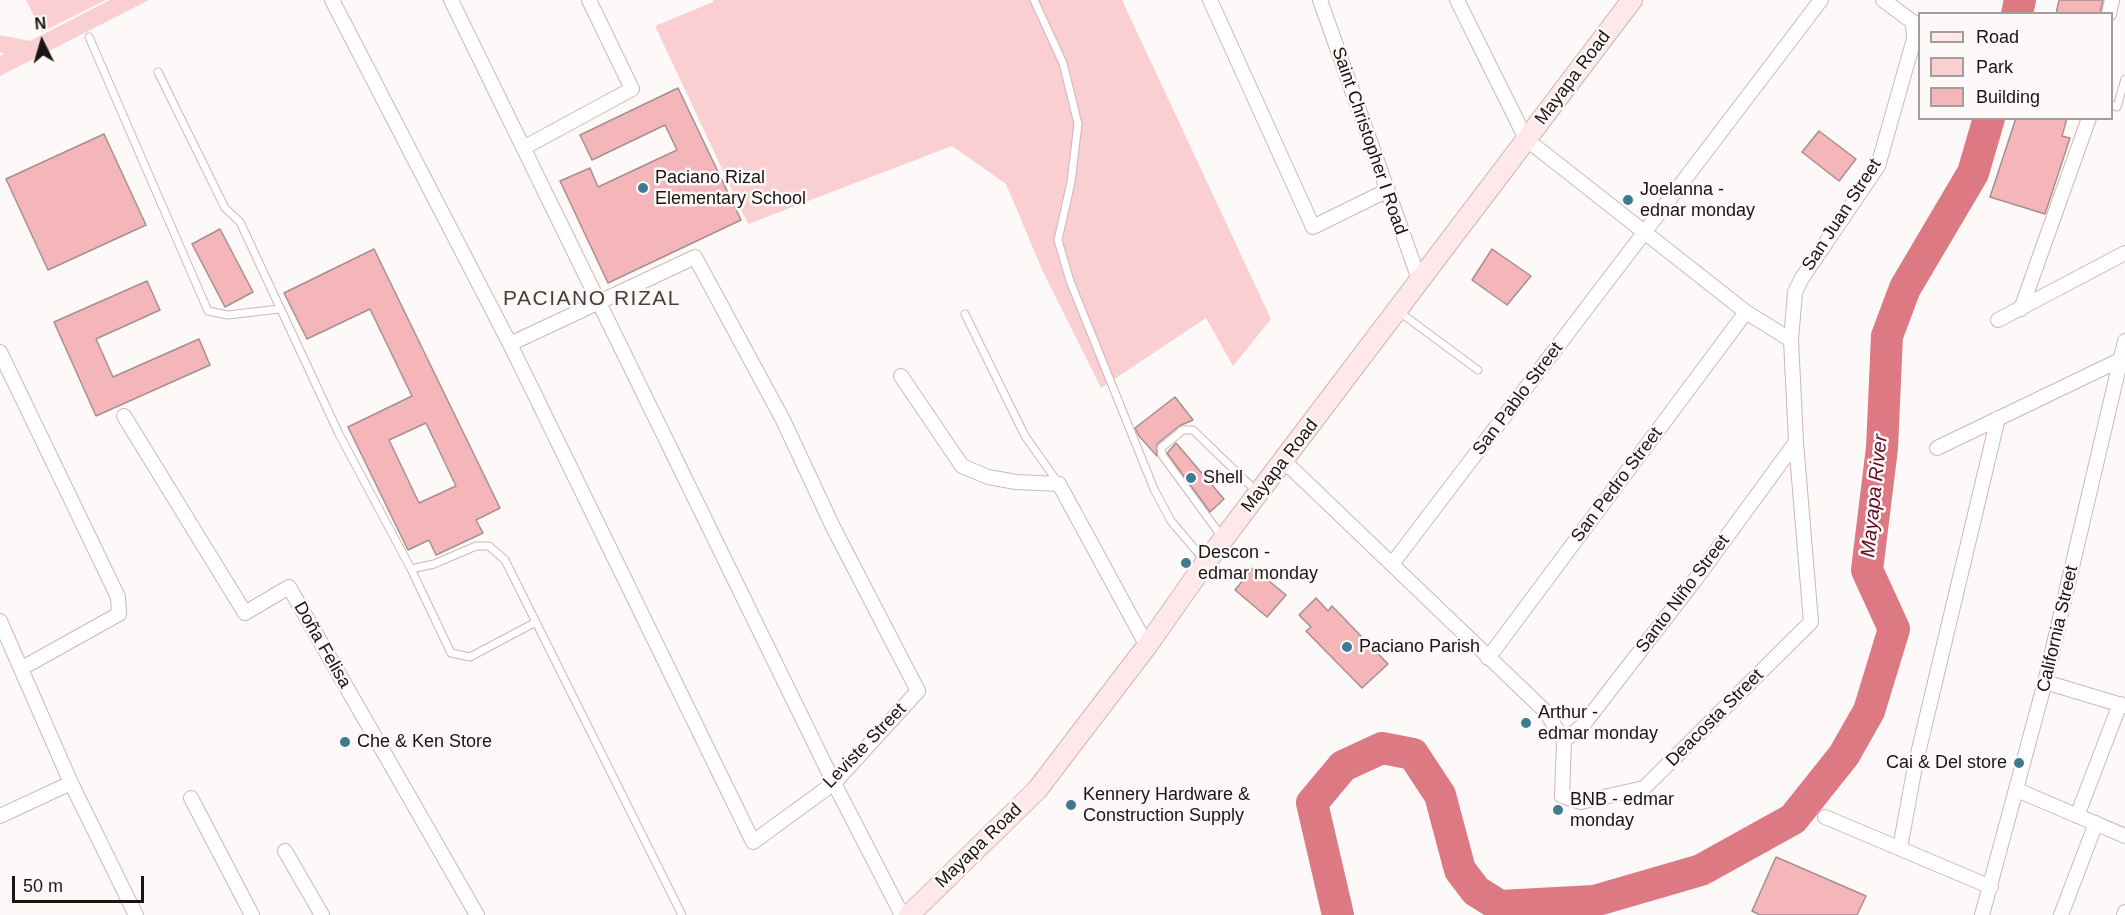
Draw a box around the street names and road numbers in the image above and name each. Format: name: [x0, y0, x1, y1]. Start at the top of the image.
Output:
street label: Mayapa Road: [1531, 27, 1615, 129]
street label: Saint Christopher I Road: [1327, 44, 1411, 238]
street label: San Juan Street: [1798, 155, 1886, 275]
street label: San Pablo Street: [1468, 338, 1568, 460]
street label: Mayapa Road: [1237, 415, 1323, 517]
street label: San Pedro Street: [1567, 423, 1667, 547]
street label: Santo Niño Street: [1632, 531, 1734, 657]
street label: California Street: [2033, 564, 2083, 694]
street label: Doña Felisa: [289, 598, 355, 692]
street label: Deacosta Street: [1662, 665, 1768, 771]
street label: Leviste Street: [819, 699, 911, 793]
street label: Mayapa Road: [931, 799, 1027, 893]

